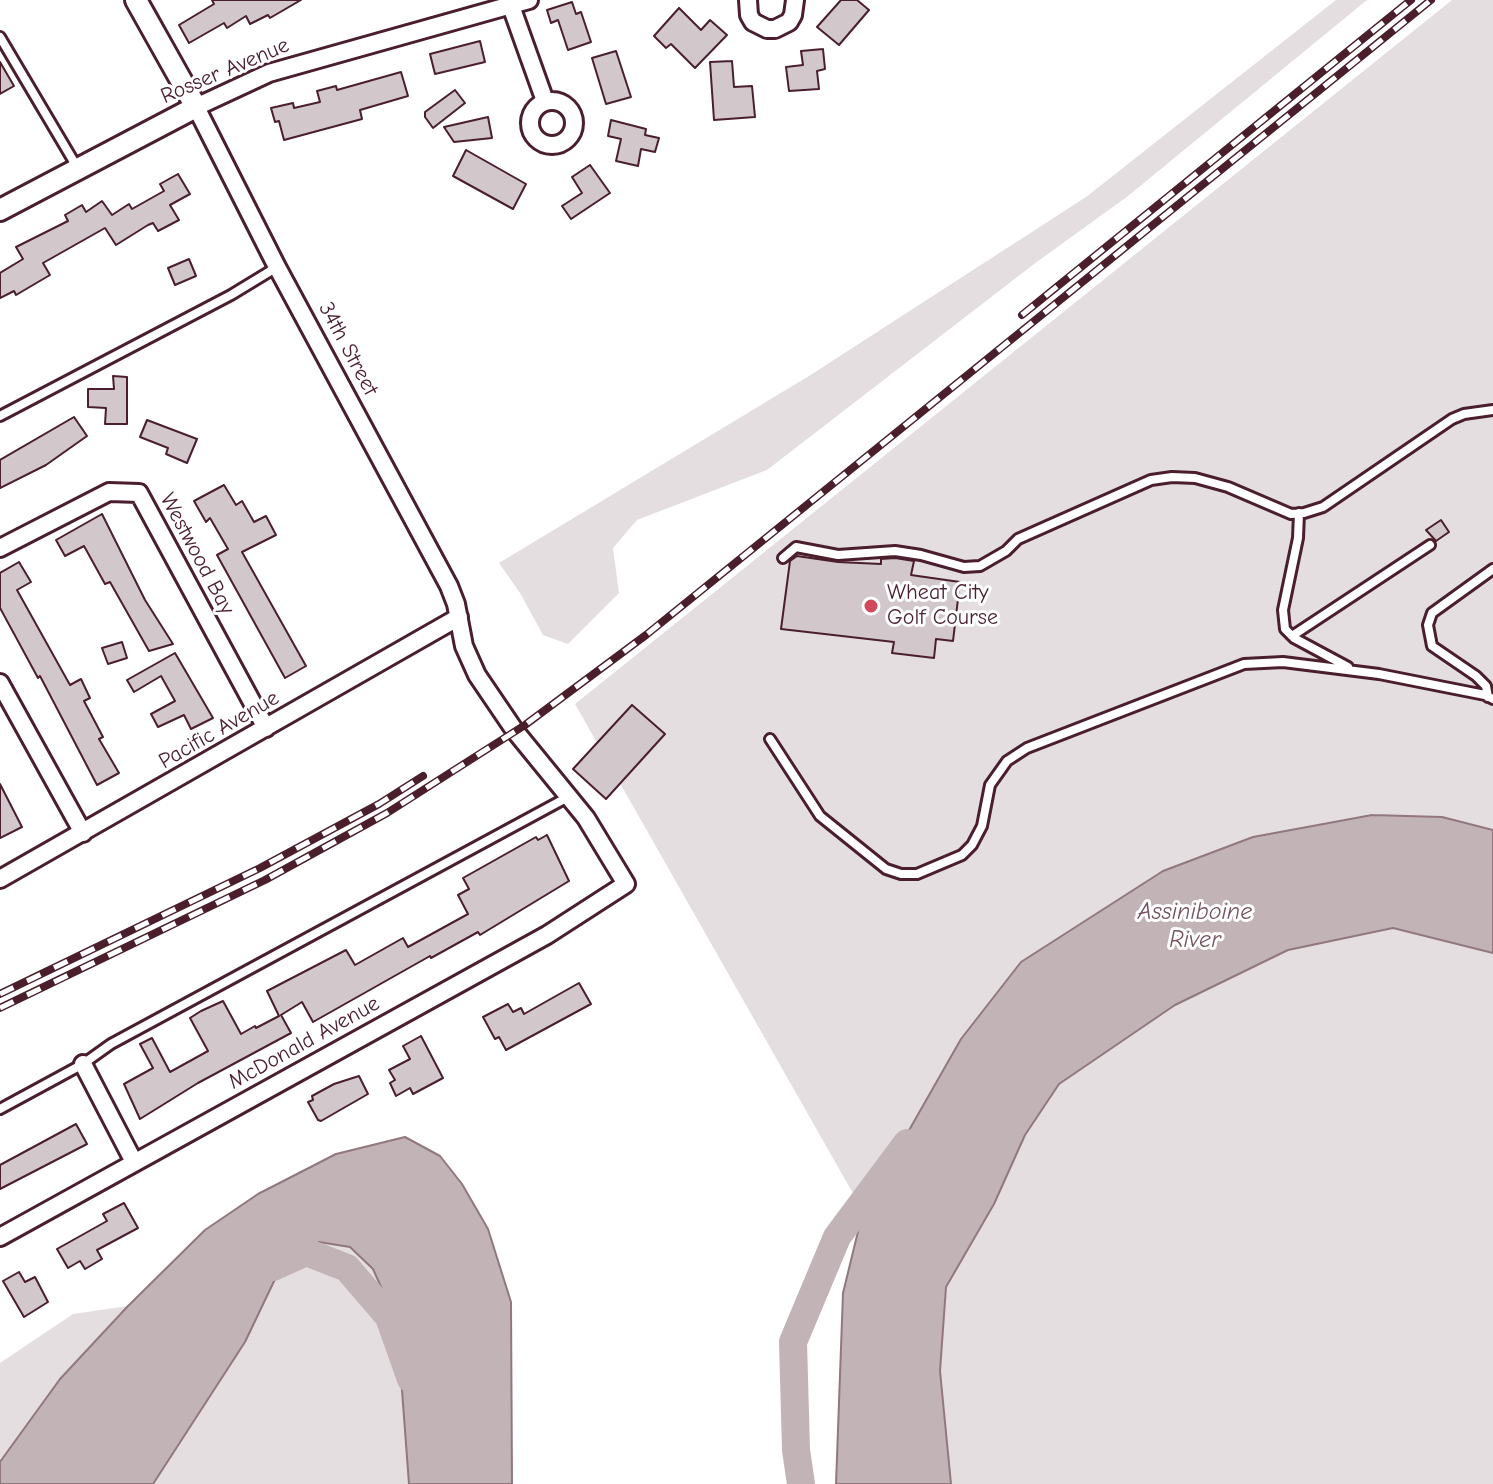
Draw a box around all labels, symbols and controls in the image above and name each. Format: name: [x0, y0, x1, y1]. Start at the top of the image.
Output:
street label: Rosser Avenue: [157, 32, 293, 110]
street label: 34th Street: [312, 298, 384, 400]
street label: Westwood Bay: [154, 489, 240, 619]
place label: Wheat City Golf Course: [887, 580, 998, 632]
marker: Wheat City Golf Course: [862, 597, 880, 615]
street label: Pacific Avenue: [154, 685, 284, 775]
water label: Assiniboine River: [1138, 898, 1252, 954]
street label: McDonald Avenue: [224, 991, 384, 1095]

